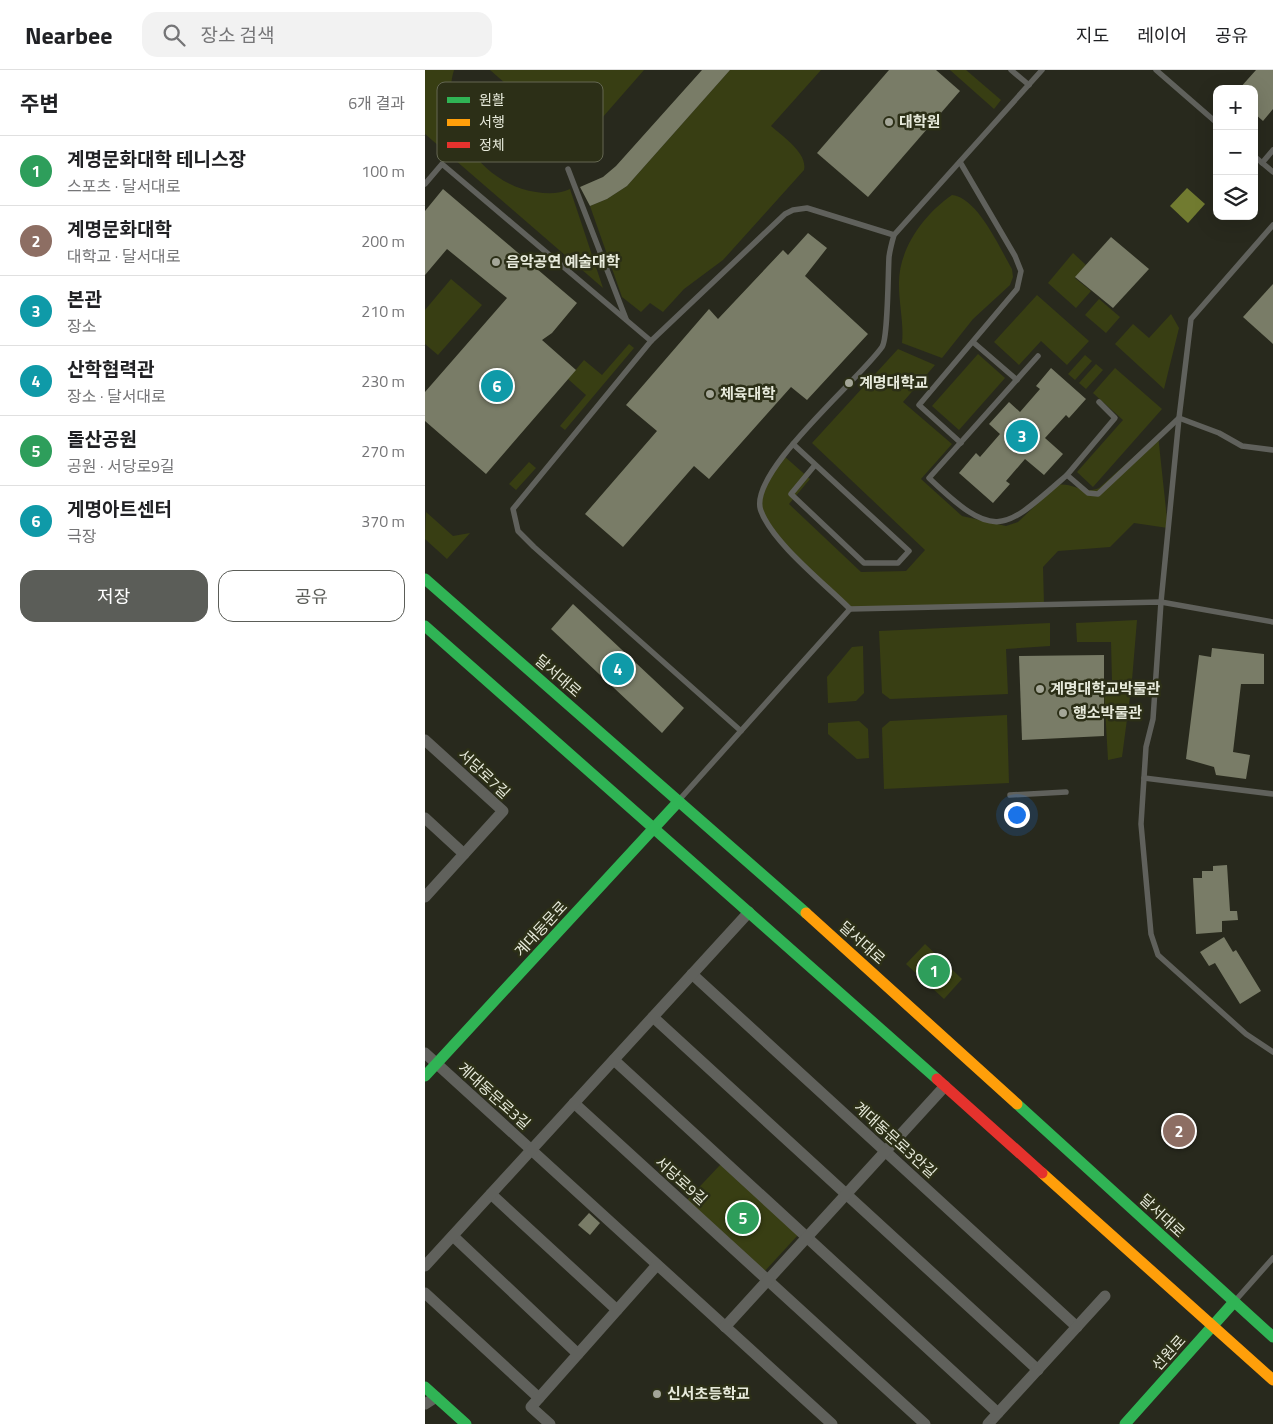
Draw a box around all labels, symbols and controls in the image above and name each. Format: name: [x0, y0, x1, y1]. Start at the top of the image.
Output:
search box: [142, 12, 492, 57]
text: Nearbee: [25, 17, 112, 53]
text: 장소 검색: [200, 20, 275, 49]
icon: search: [160, 21, 188, 49]
text: 지도: [1076, 22, 1109, 49]
text: 레이어: [1137, 22, 1187, 49]
text: 공유: [1215, 22, 1248, 49]
legend: [437, 82, 603, 162]
map controls: [1213, 85, 1258, 220]
button: +: [1213, 85, 1258, 130]
text: 주변: [20, 87, 59, 119]
text: 원활: [479, 89, 505, 110]
text: 6개 결과: [348, 91, 405, 115]
place label: 대학원: [899, 110, 940, 133]
text: 서행: [479, 111, 505, 132]
marker: 대학원: [883, 116, 895, 128]
button: −: [1213, 130, 1258, 175]
text: 정체: [479, 134, 505, 155]
text: 계명문화대학 테니스장: [67, 144, 246, 173]
text: 1: [32, 159, 40, 183]
text: 100 m: [361, 159, 405, 183]
text: 스포츠 · 달서대로: [67, 174, 181, 198]
button: layers: [1213, 175, 1258, 220]
text: 계명문화대학: [67, 214, 172, 243]
text: 2: [32, 229, 40, 253]
text: 200 m: [361, 229, 405, 253]
text: 대학교 · 달서대로: [67, 244, 181, 268]
place label: 음악공연 예술대학: [506, 250, 620, 273]
marker: 음악공연 예술대학: [490, 256, 502, 268]
text: 본관: [67, 284, 102, 313]
text: 3: [32, 299, 40, 323]
text: 210 m: [361, 299, 405, 323]
text: 장소: [67, 314, 96, 338]
text: 산학협력관: [67, 354, 154, 383]
pin: 6: [481, 367, 513, 405]
text: 4: [32, 369, 40, 393]
text: 230 m: [361, 369, 405, 393]
place label: 계명대학교: [859, 371, 928, 394]
marker: 계명대학교: [843, 377, 855, 389]
place label: 체육대학: [720, 382, 775, 405]
text: 장소 · 달서대로: [67, 384, 166, 408]
marker: 체육대학: [704, 388, 716, 400]
pin: 3: [1006, 417, 1038, 455]
text: 돌산공원: [67, 424, 137, 453]
text: 5: [32, 439, 40, 463]
text: 270 m: [361, 439, 405, 463]
text: 공원 · 서당로9길: [67, 454, 175, 478]
text: 게명아트센터: [67, 494, 172, 523]
text: 6: [32, 509, 40, 533]
text: 370 m: [361, 509, 405, 533]
text: 극장: [67, 524, 96, 548]
button: 저장: [20, 570, 208, 622]
button: 공유: [218, 570, 405, 622]
street label: 달서대로: [530, 649, 587, 702]
pin: 4: [602, 650, 634, 688]
place label: 계명대학교박물관: [1050, 677, 1161, 700]
marker: 계명대학교박물관: [1034, 683, 1046, 695]
place label: 행소박물관: [1073, 701, 1142, 724]
marker: 행소박물관: [1057, 707, 1069, 719]
street label: 서당로7길: [453, 744, 515, 804]
your location: [1004, 802, 1030, 828]
street label: 계대동문로: [509, 896, 573, 962]
street label: 달서대로: [834, 916, 891, 970]
pin: 1: [918, 952, 950, 990]
street label: 계대동문로3길: [453, 1057, 536, 1135]
street label: 계대동문로3안길: [849, 1096, 942, 1183]
pin: 2: [1163, 1112, 1195, 1150]
street label: 서당로9길: [650, 1151, 713, 1210]
street label: 달서대로: [1134, 1188, 1190, 1243]
pin: 5: [727, 1199, 759, 1237]
street label: 선원로: [1146, 1330, 1191, 1376]
place label: 신서초등학교: [667, 1382, 750, 1405]
marker: 신서초등학교: [651, 1388, 663, 1400]

